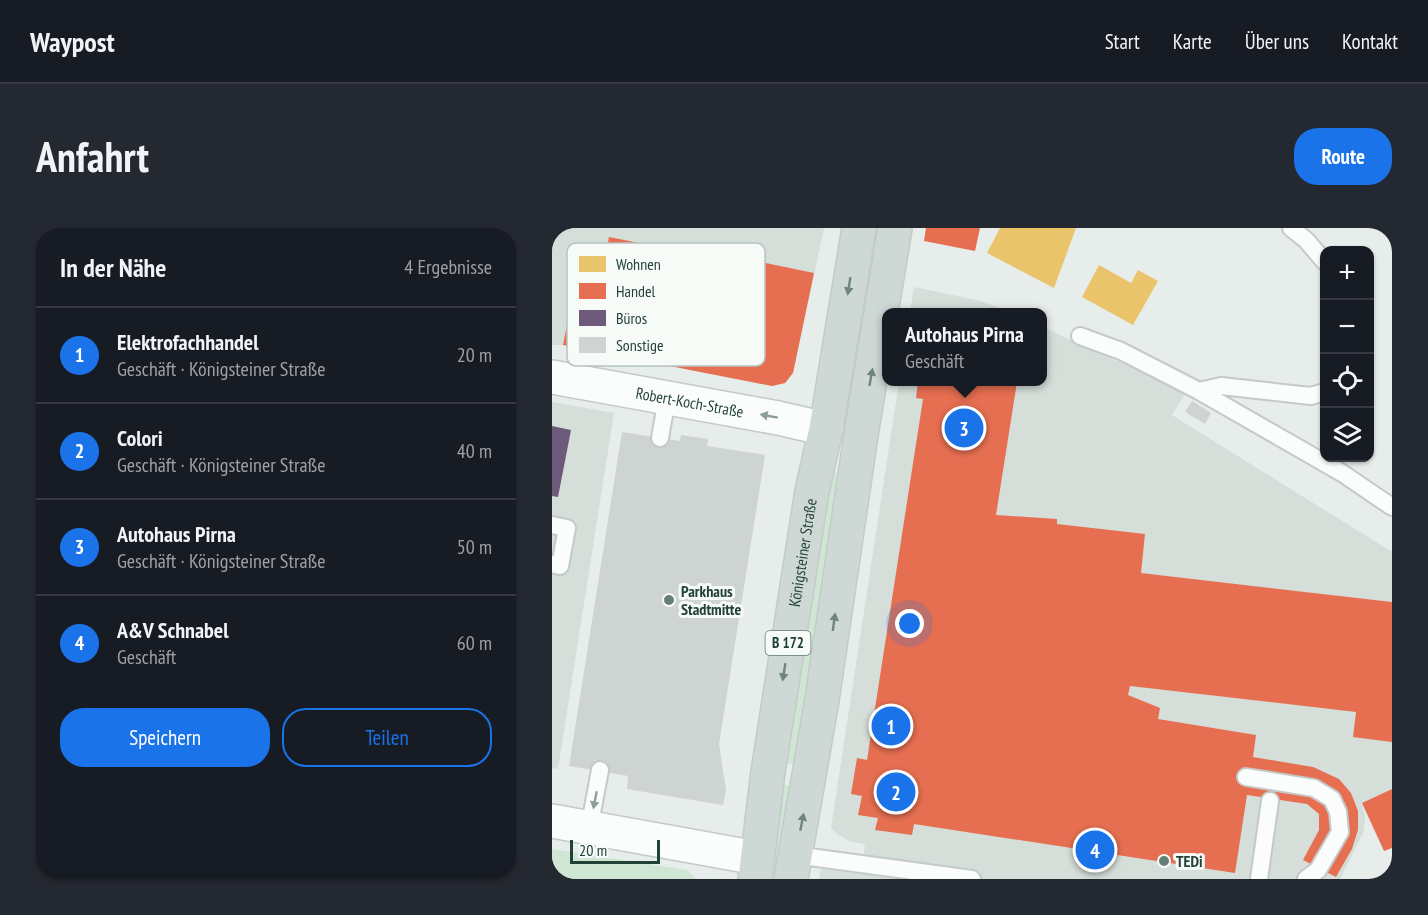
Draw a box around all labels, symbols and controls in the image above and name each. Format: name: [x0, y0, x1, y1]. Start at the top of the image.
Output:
text: Waypost: [30, 23, 115, 60]
text: Start: [1105, 28, 1140, 55]
text: Karte: [1173, 28, 1212, 55]
text: Über uns: [1245, 28, 1309, 55]
text: Kontakt: [1342, 28, 1398, 55]
button: Route: [1294, 128, 1392, 185]
text: Anfahrt: [36, 129, 149, 184]
legend: [567, 243, 765, 366]
map controls: [1320, 246, 1374, 462]
button: +: [1320, 246, 1374, 300]
text: In der Nähe: [60, 251, 166, 284]
text: 4 Ergebnisse: [404, 254, 492, 280]
text: Wohnen: [616, 254, 661, 274]
one-way arrow: [844, 276, 853, 295]
text: Handel: [616, 281, 656, 301]
button: −: [1320, 300, 1374, 354]
text: Büros: [616, 308, 647, 328]
popup: [882, 308, 1047, 386]
text: Autohaus Pirna: [905, 320, 1024, 348]
text: Elektrofachhandel: [117, 328, 259, 356]
text: Sonstige: [616, 335, 664, 355]
text: 1: [75, 342, 84, 368]
text: 20 m: [457, 342, 492, 368]
text: Geschäft: [905, 348, 964, 374]
button: locate: [1320, 354, 1374, 408]
text: Geschäft · Königsteiner Straße: [117, 356, 325, 382]
one-way arrow: [867, 367, 876, 386]
street label: Robert-Koch-Straße: [634, 382, 745, 422]
pin: 3: [944, 406, 984, 450]
button: layers: [1320, 408, 1374, 462]
one-way arrow: [759, 411, 778, 420]
text: Colori: [117, 424, 163, 452]
text: 2: [75, 438, 84, 464]
text: 40 m: [457, 438, 492, 464]
text: Geschäft · Königsteiner Straße: [117, 452, 325, 478]
street label: Königsteiner Straße: [784, 497, 821, 608]
text: Autohaus Pirna: [117, 520, 236, 548]
text: 3: [75, 534, 84, 560]
text: 50 m: [457, 534, 492, 560]
text: Geschäft · Königsteiner Straße: [117, 548, 325, 574]
place label: Parkhaus Stadtmitte: [681, 581, 741, 619]
marker: Parkhaus Stadtmitte: [662, 593, 676, 607]
your location: [895, 609, 924, 638]
one-way arrow: [829, 612, 838, 631]
text: A&V Schnabel: [117, 616, 229, 644]
text: 4: [75, 630, 84, 656]
text: 60 m: [457, 630, 492, 656]
road number: B 172: [766, 631, 810, 655]
text: Geschäft: [117, 644, 176, 670]
one-way arrow: [779, 663, 788, 682]
pin: 1: [872, 704, 910, 748]
button: Speichern: [60, 708, 270, 767]
button: Teilen: [282, 708, 492, 767]
pin: 2: [876, 770, 916, 814]
one-way arrow: [590, 790, 599, 809]
one-way arrow: [798, 812, 807, 831]
pin: 4: [1076, 828, 1114, 872]
scale bar: [570, 837, 660, 864]
text: 20 m: [579, 840, 607, 860]
place label: TEDi: [1176, 851, 1203, 871]
marker: TEDi: [1157, 854, 1171, 868]

